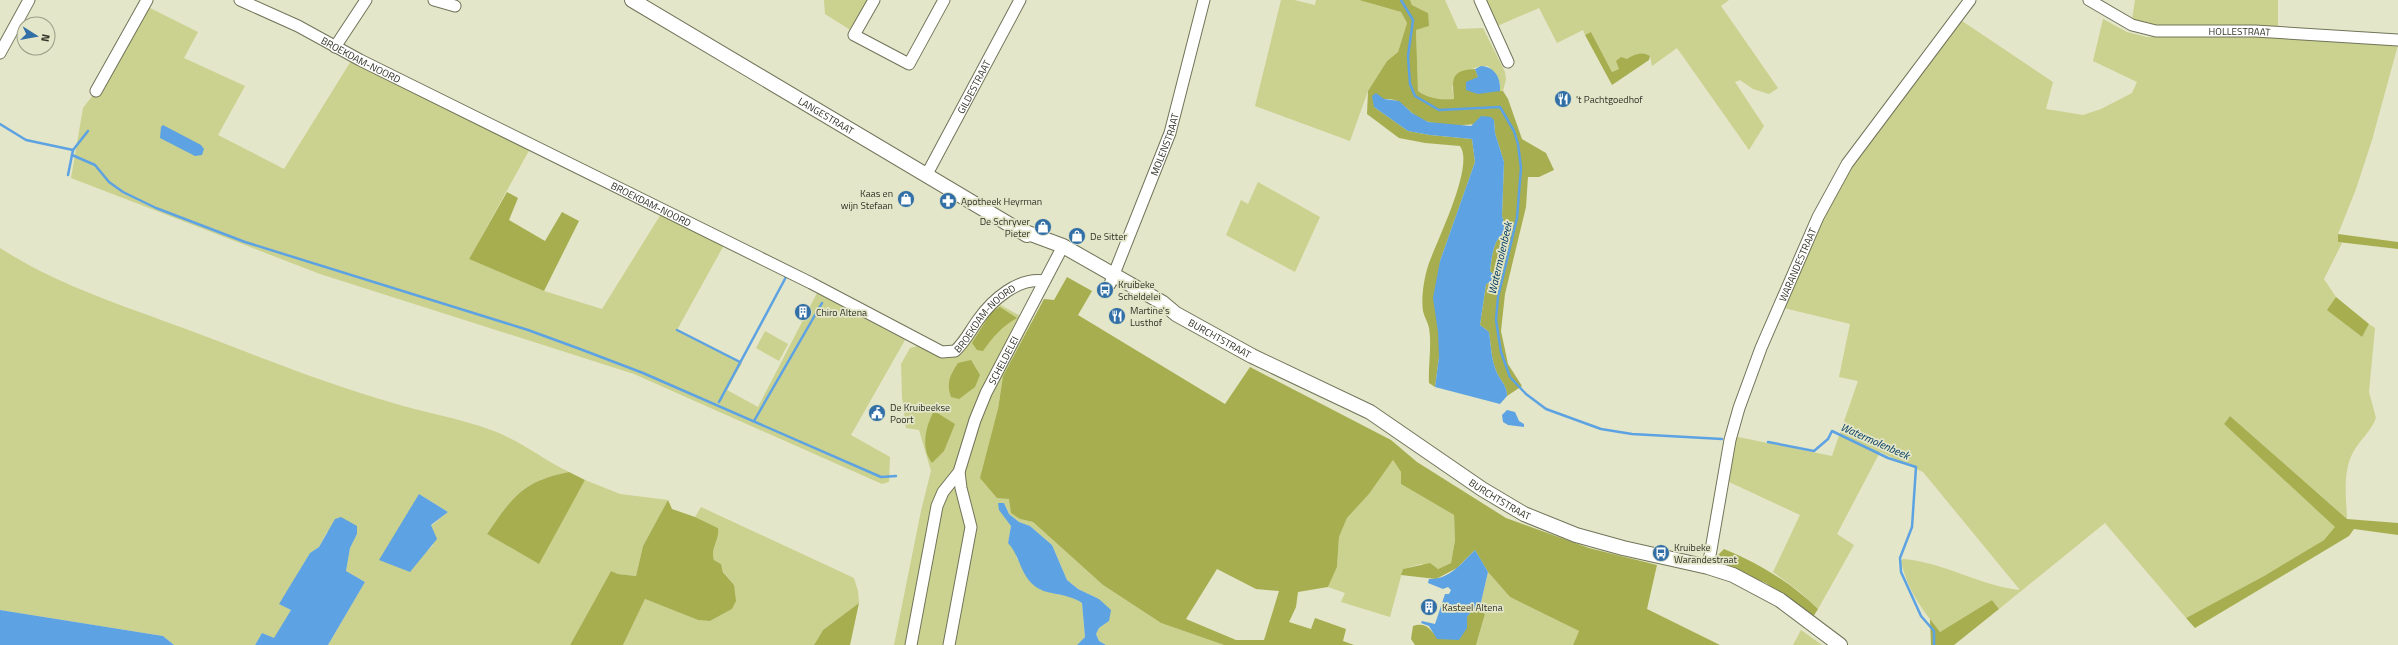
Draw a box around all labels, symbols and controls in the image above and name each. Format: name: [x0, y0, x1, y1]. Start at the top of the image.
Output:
north arrow: [16, 16, 56, 56]
street label: HOLLESTRAAT: [2209, 23, 2272, 40]
text: N: [37, 33, 54, 43]
street label: BROEKDAM-NOORD: [319, 33, 403, 87]
street label: GILDESTRAAT: [953, 57, 995, 116]
restaurant icon: 't Pachtgoedhof: [1553, 89, 1573, 109]
place label: 't Pachtgoedhof: [1576, 92, 1643, 107]
street label: LANGESTRAAT: [795, 93, 858, 138]
street label: MOLENSTRAAT: [1146, 111, 1182, 178]
street label: BROEKDAM-NOORD: [608, 178, 694, 230]
place label: Kaas en wijn Stefaan: [841, 186, 893, 213]
shop icon: Kaas en wijn Stefaan: [896, 189, 916, 209]
pharmacy icon: Apotheek Heyrman: [938, 191, 958, 211]
place label: Apotheek Heyrman: [961, 194, 1042, 209]
place label: De Schryver Pieter: [980, 214, 1031, 241]
shop icon: De Schryver Pieter: [1033, 217, 1053, 237]
water label: Watermolenbeek: [1484, 219, 1516, 296]
street label: WARANDESTRAAT: [1775, 225, 1820, 304]
shop icon: De Sitter: [1067, 226, 1087, 246]
place label: De Sitter: [1090, 229, 1127, 244]
place label: Kruibeke Scheldelei: [1118, 277, 1160, 304]
street label: BROEKDAM-NOORD: [950, 280, 1018, 356]
bus stop icon: Kruibeke Scheldelei: [1095, 280, 1115, 300]
building icon: Chiro Altena: [793, 302, 813, 322]
place label: Martine's Lusthof: [1130, 303, 1170, 330]
place label: Chiro Altena: [816, 305, 867, 320]
restaurant icon: Martine's Lusthof: [1107, 306, 1127, 326]
street label: BURCHTSTRAAT: [1186, 315, 1255, 362]
street label: SCHELDELEI: [984, 333, 1022, 387]
place label: De Kruibeekse Poort: [890, 400, 950, 427]
public building icon: De Kruibeekse Poort: [867, 403, 887, 423]
water label: Watermolenbeek: [1838, 419, 1913, 464]
street label: BURCHTSTRAAT: [1466, 475, 1534, 524]
place label: Kruibeke Warandestraat: [1674, 540, 1738, 567]
bus stop icon: Kruibeke Warandestraat: [1651, 543, 1671, 563]
building icon: Kasteel Altena: [1419, 597, 1439, 617]
place label: Kasteel Altena: [1442, 600, 1503, 615]

